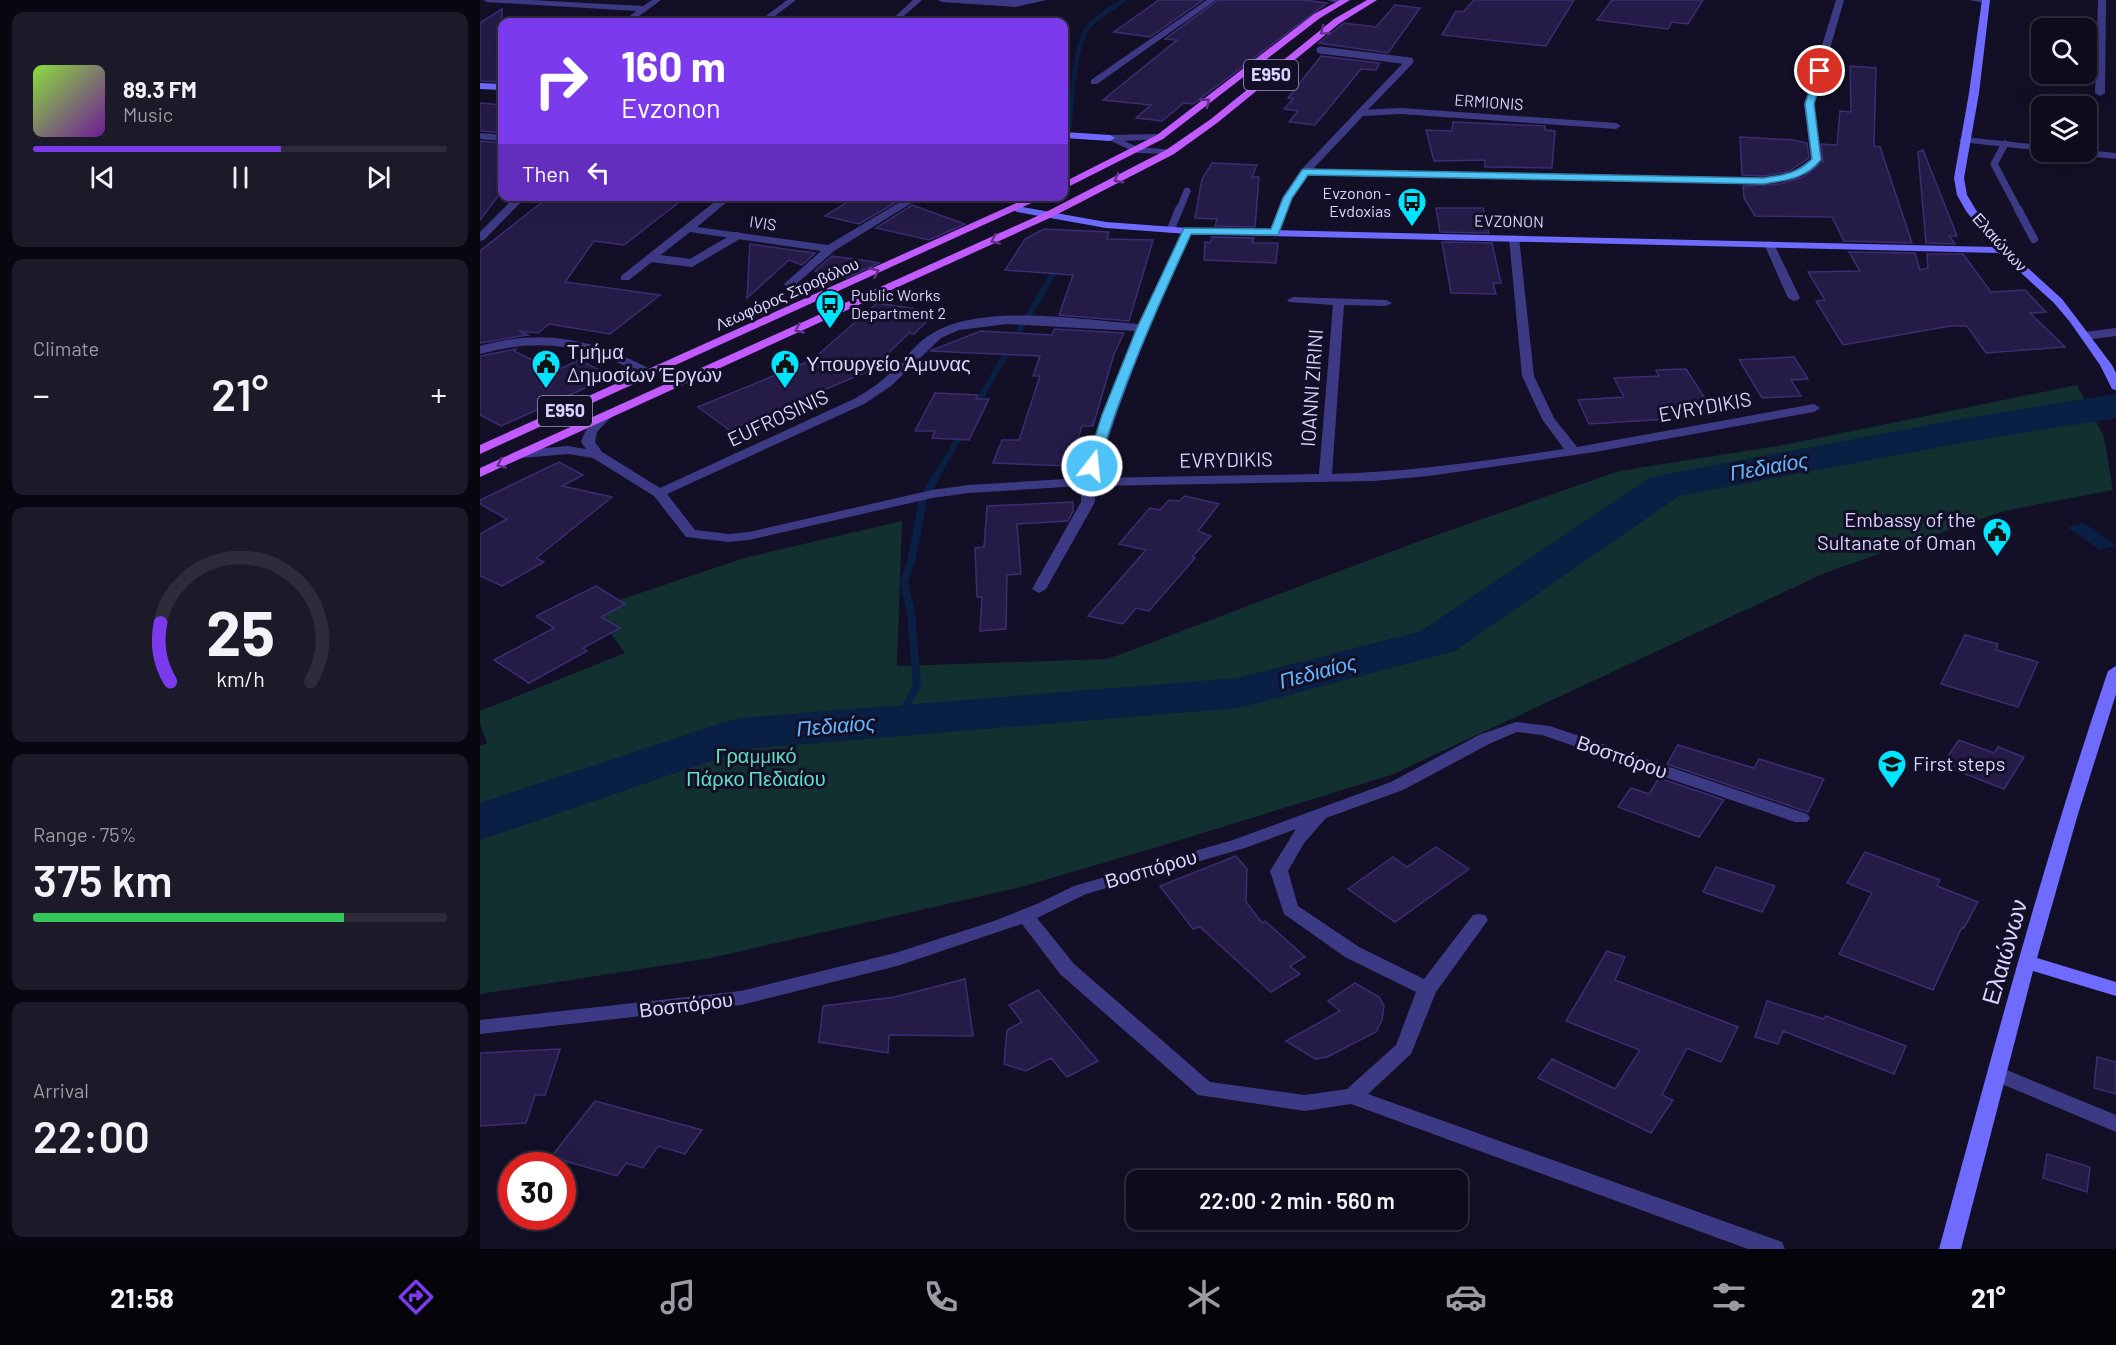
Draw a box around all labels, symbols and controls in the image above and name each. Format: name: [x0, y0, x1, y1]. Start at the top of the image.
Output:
map controls: [2031, 18, 2097, 162]
button: search: [2031, 18, 2097, 84]
one-way arrow: [1319, 24, 1330, 35]
text: 160 m: [621, 40, 726, 90]
icon: right: [522, 42, 600, 120]
pin: [1794, 45, 1845, 96]
icon: arrive: [1803, 54, 1836, 87]
road number: E950: [1244, 60, 1298, 90]
text: 89.3 FM: [123, 76, 197, 102]
street label: ERMIONIS: [1454, 90, 1524, 113]
text: Evzonon: [621, 91, 721, 123]
button: layers: [2031, 96, 2097, 162]
one-way arrow: [1200, 99, 1211, 110]
text: Music: [123, 102, 173, 126]
icon: left: [582, 156, 615, 189]
text: Then: [522, 160, 570, 186]
icon: previous: [86, 161, 119, 194]
icon: pause: [224, 161, 257, 194]
icon: next: [362, 161, 395, 194]
one-way arrow: [1114, 172, 1124, 183]
place label: Evzonon - Evdoxias: [1323, 183, 1391, 220]
bus stop icon: Evzonon - Evdoxias: [1396, 186, 1428, 228]
street label: Ελαιώνων: [1969, 208, 2032, 275]
street label: EVZONON: [1474, 210, 1544, 231]
street label: IVIS: [748, 211, 778, 234]
one-way arrow: [991, 232, 1002, 244]
street label: Λεωφόρος Στροβόλου: [712, 253, 862, 334]
one-way arrow: [869, 267, 880, 279]
place label: Public Works Department 2: [851, 285, 946, 322]
bus stop icon: Public Works Department 2: [814, 288, 846, 330]
one-way arrow: [794, 321, 805, 333]
street label: IOANNI ZIRINI: [1295, 328, 1327, 448]
text: Climate: [33, 336, 99, 360]
place label: Τμήμα Δημοσίων Έργων: [567, 339, 722, 386]
public building icon: Τμήμα Δημοσίων Έργων: [530, 348, 562, 390]
public building icon: Υπουργείο Άμυνας: [769, 348, 801, 390]
place label: Υπουργείο Άμυνας: [806, 351, 971, 375]
text: 21°: [211, 366, 269, 420]
text: −: [33, 374, 50, 414]
text: +: [430, 374, 447, 414]
street label: EUFROSINIS: [723, 383, 832, 451]
street label: EVRYDIKIS: [1657, 386, 1753, 426]
road number: E950: [538, 396, 592, 426]
position arrow: [1060, 434, 1124, 498]
street label: EVRYDIKIS: [1179, 446, 1273, 472]
water label: Πεδιαίος: [1728, 446, 1811, 485]
one-way arrow: [496, 456, 507, 468]
place label: Embassy of the Sultanate of Oman: [1817, 507, 1976, 554]
public building icon: Embassy of the Sultanate of Oman: [1981, 516, 2013, 558]
text: 25: [206, 594, 274, 668]
water label: Πεδιαίος: [1276, 648, 1360, 693]
text: km/h: [216, 666, 264, 691]
water label: Πεδιαίος: [795, 709, 877, 740]
street label: Βοσπόρου: [1574, 729, 1671, 783]
park label: Γραμμικό Πάρκο Πεδιαίου: [686, 743, 826, 790]
school or university icon: First steps: [1876, 748, 1908, 790]
place label: First steps: [1913, 751, 2005, 775]
text: Range · 75%: [33, 822, 137, 846]
street label: Βοσπόρου: [1102, 844, 1199, 893]
text: 375 km: [33, 852, 173, 906]
street label: Ελαιώνων: [1975, 896, 2032, 1008]
street label: Βοσπόρου: [638, 986, 734, 1022]
text: Arrival: [33, 1078, 89, 1102]
text: 22:00: [33, 1108, 150, 1162]
speed limit sign: 30: [498, 1152, 576, 1230]
text: 22:00 · 2 min · 560 m: [1199, 1187, 1395, 1213]
icon: directions: [395, 1276, 437, 1318]
icon: music: [657, 1276, 699, 1318]
icon: phone: [920, 1276, 962, 1318]
icon: climate: [1183, 1276, 1225, 1318]
icon: car: [1445, 1276, 1487, 1318]
icon: filters: [1708, 1276, 1750, 1318]
text: 21:58: [110, 1281, 174, 1313]
text: 21°: [1971, 1281, 2006, 1313]

